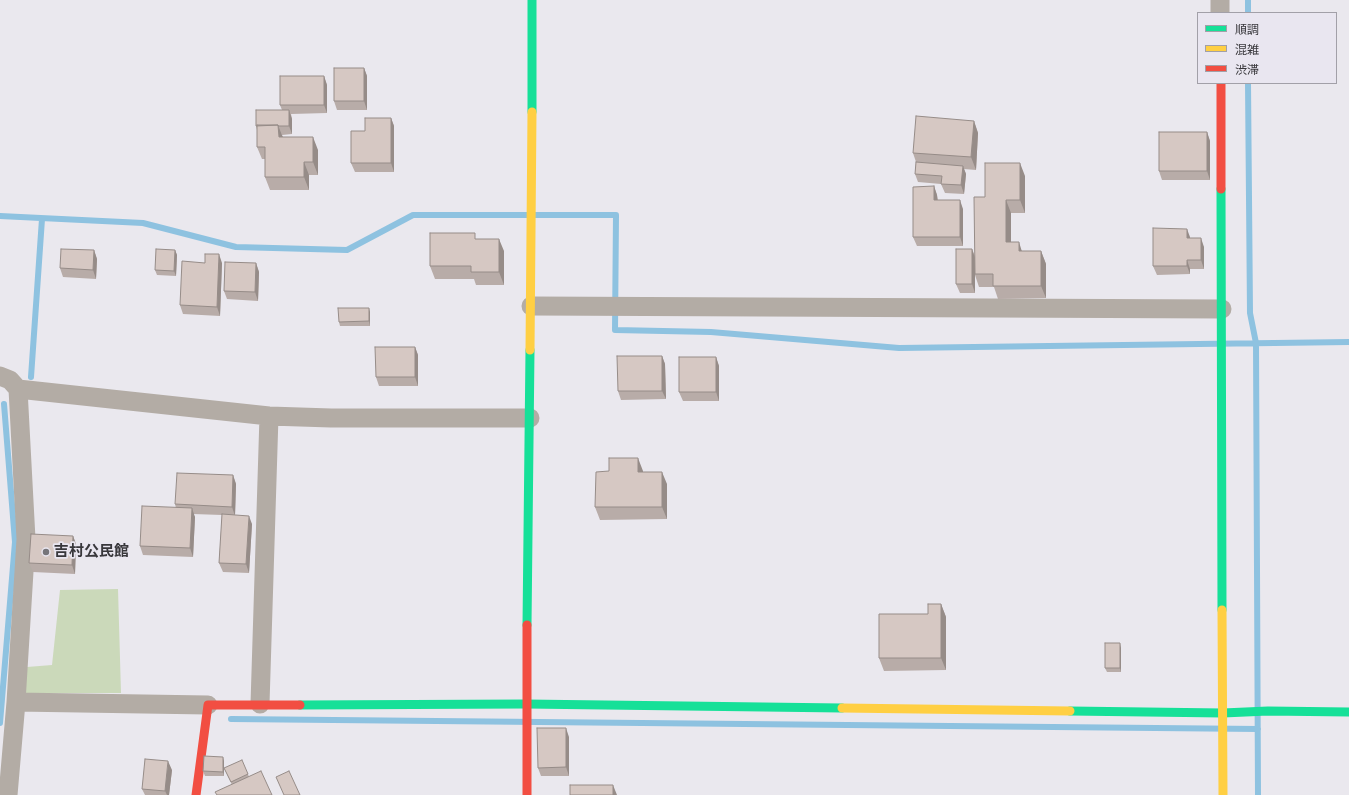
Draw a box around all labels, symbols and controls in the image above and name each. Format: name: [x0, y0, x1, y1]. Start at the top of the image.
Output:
legend: [1197, 12, 1337, 84]
text: 順調: [1235, 23, 1259, 37]
text: 混雑: [1235, 43, 1259, 57]
text: 渋滞: [1235, 63, 1259, 77]
place label: 吉村公民館: [54, 543, 129, 561]
marker: 吉村公民館: [41, 547, 51, 557]

